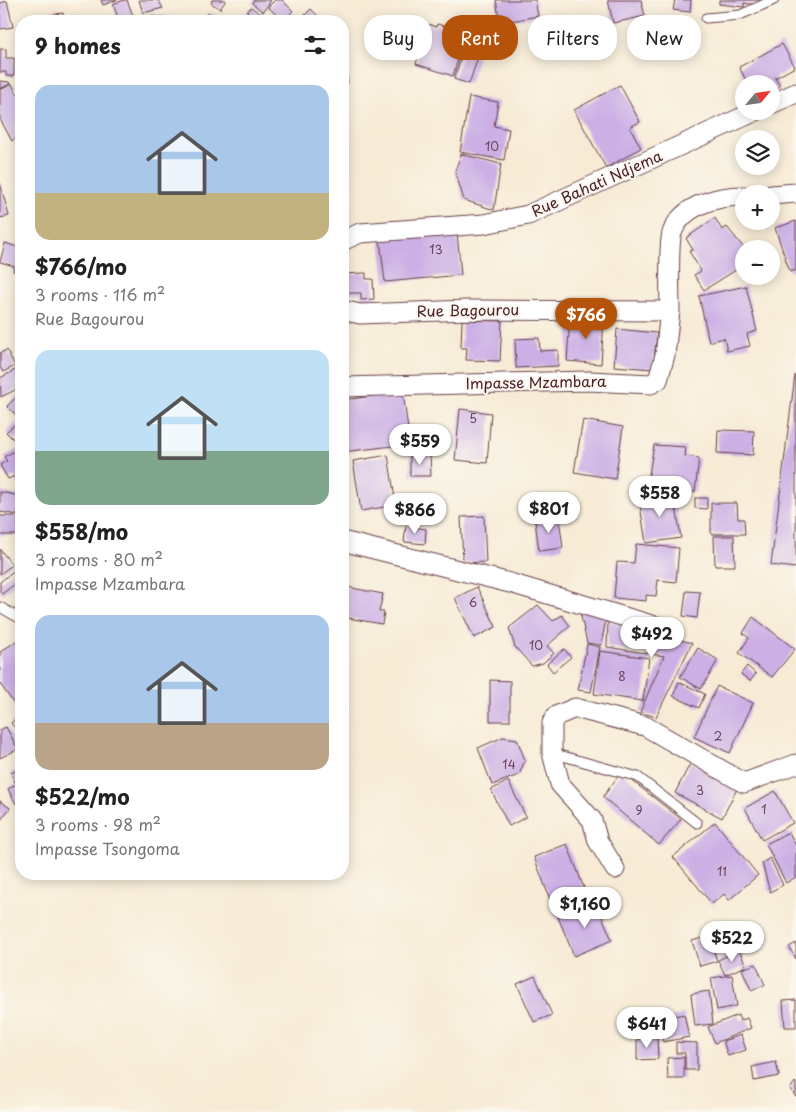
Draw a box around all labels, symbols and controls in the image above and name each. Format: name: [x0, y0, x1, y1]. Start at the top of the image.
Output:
chip: Buy: [364, 15, 432, 60]
chip: Rent: [442, 15, 518, 60]
chip: Filters: [528, 15, 617, 60]
chip: New: [627, 15, 701, 60]
text: 9 homes: [35, 29, 121, 61]
icon: filters: [301, 31, 329, 59]
north arrow: [735, 75, 780, 120]
map controls: [735, 75, 780, 285]
icon: home: [137, 118, 227, 208]
button: layers: [735, 130, 780, 175]
house number: 10: [485, 137, 499, 155]
street label: Rue Bahati Ndjema: [527, 143, 666, 222]
button: +: [735, 185, 780, 230]
house number: 13: [429, 240, 443, 258]
button: −: [735, 240, 780, 285]
text: $766/mo: [35, 250, 127, 282]
text: 3 rooms · 116 m²: [35, 282, 165, 306]
street label: Rue Bagourou: [417, 297, 519, 322]
pin: $766: [556, 298, 616, 340]
text: $766: [566, 302, 606, 326]
text: Rue Bagourou: [35, 306, 144, 330]
street label: Impasse Mzambara: [465, 369, 607, 394]
icon: home: [137, 383, 227, 473]
house number: 5: [469, 409, 477, 427]
pin: $559: [390, 424, 450, 466]
text: $559: [400, 428, 440, 452]
pin: $558: [630, 476, 690, 518]
text: $558: [640, 480, 680, 504]
pin: $866: [385, 492, 445, 535]
pin: $801: [519, 492, 579, 534]
text: $801: [529, 496, 569, 520]
text: $866: [395, 497, 435, 521]
text: $558/mo: [35, 515, 128, 547]
text: 3 rooms · 80 m²: [35, 547, 163, 571]
text: Impasse Mzambara: [35, 571, 185, 595]
house number: 6: [469, 593, 477, 611]
pin: $492: [622, 616, 682, 659]
text: $492: [631, 621, 673, 645]
house number: 10: [529, 636, 543, 654]
icon: home: [137, 648, 227, 738]
house number: 8: [618, 667, 626, 685]
house number: 2: [714, 727, 722, 745]
house number: 14: [502, 755, 516, 773]
text: $522/mo: [35, 780, 130, 812]
house number: 3: [696, 781, 704, 799]
house number: 1: [761, 800, 767, 818]
house number: 9: [635, 801, 643, 819]
text: 3 rooms · 98 m²: [35, 812, 161, 836]
text: Impasse Tsongoma: [35, 836, 180, 860]
house number: 11: [717, 862, 727, 880]
pin: $1,160: [544, 886, 626, 929]
text: $1,160: [560, 891, 610, 915]
pin: $522: [702, 920, 762, 963]
text: $522: [711, 925, 753, 949]
pin: $641: [617, 1006, 677, 1049]
text: $641: [627, 1011, 667, 1035]

